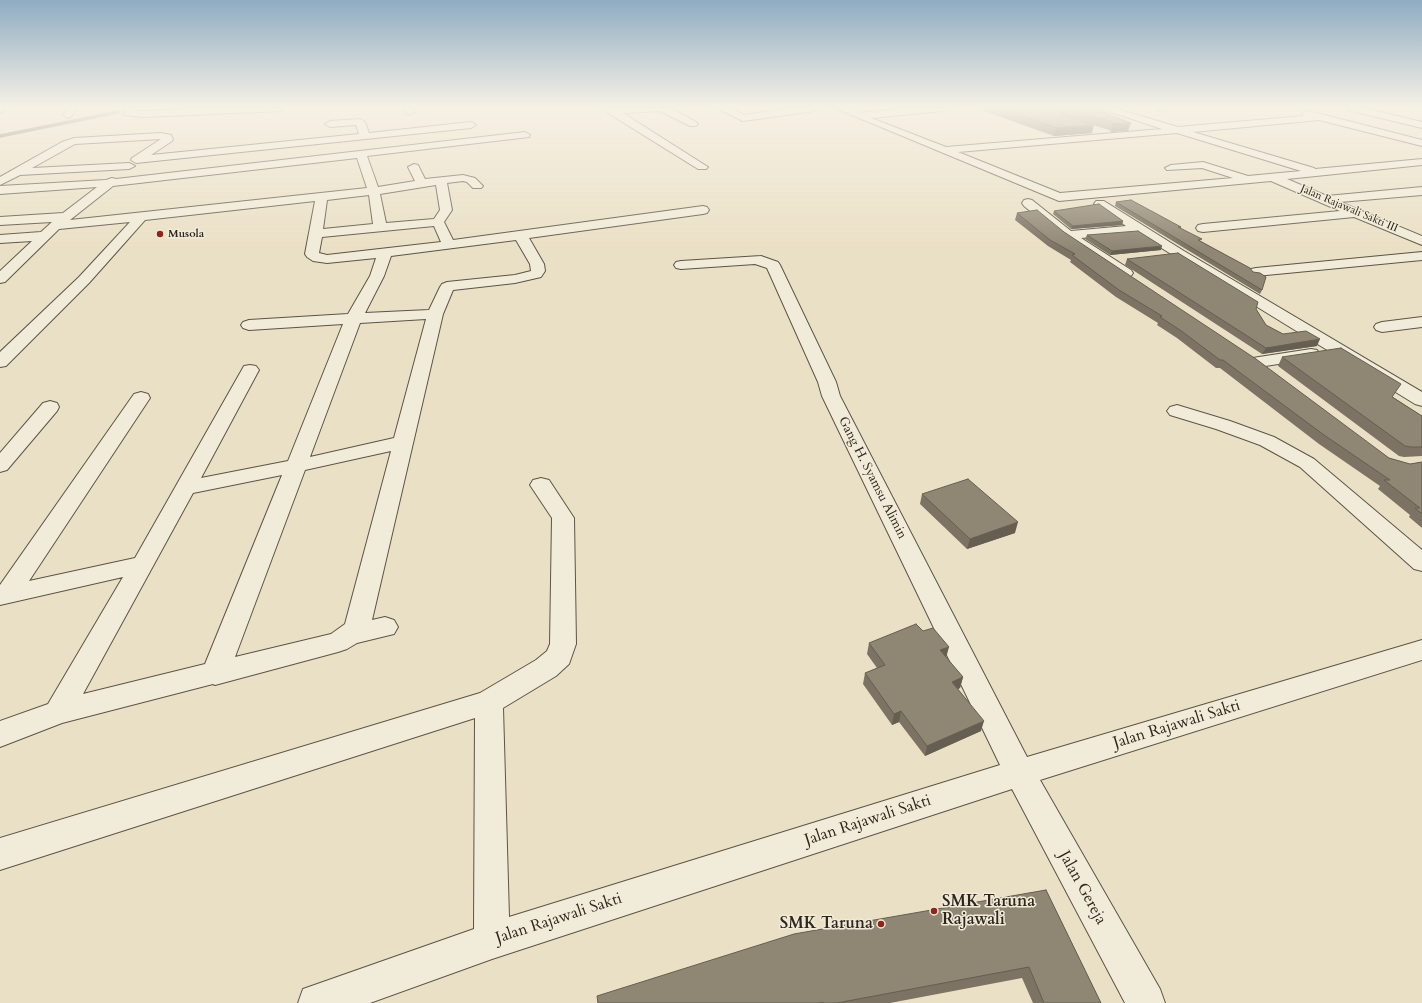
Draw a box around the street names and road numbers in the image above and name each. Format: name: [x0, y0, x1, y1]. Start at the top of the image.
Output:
street label: Jalan Rajawali Sakti III: [1298, 182, 1400, 236]
street label: Gang H. Syamsu Alimin: [834, 414, 910, 542]
street label: Jalan Rajawali Sakti: [1111, 697, 1243, 753]
street label: Jalan Rajawali Sakti: [802, 792, 934, 850]
street label: Jalan Gereja: [1054, 848, 1110, 928]
street label: Jalan Rajawali Sakti: [493, 890, 625, 948]

